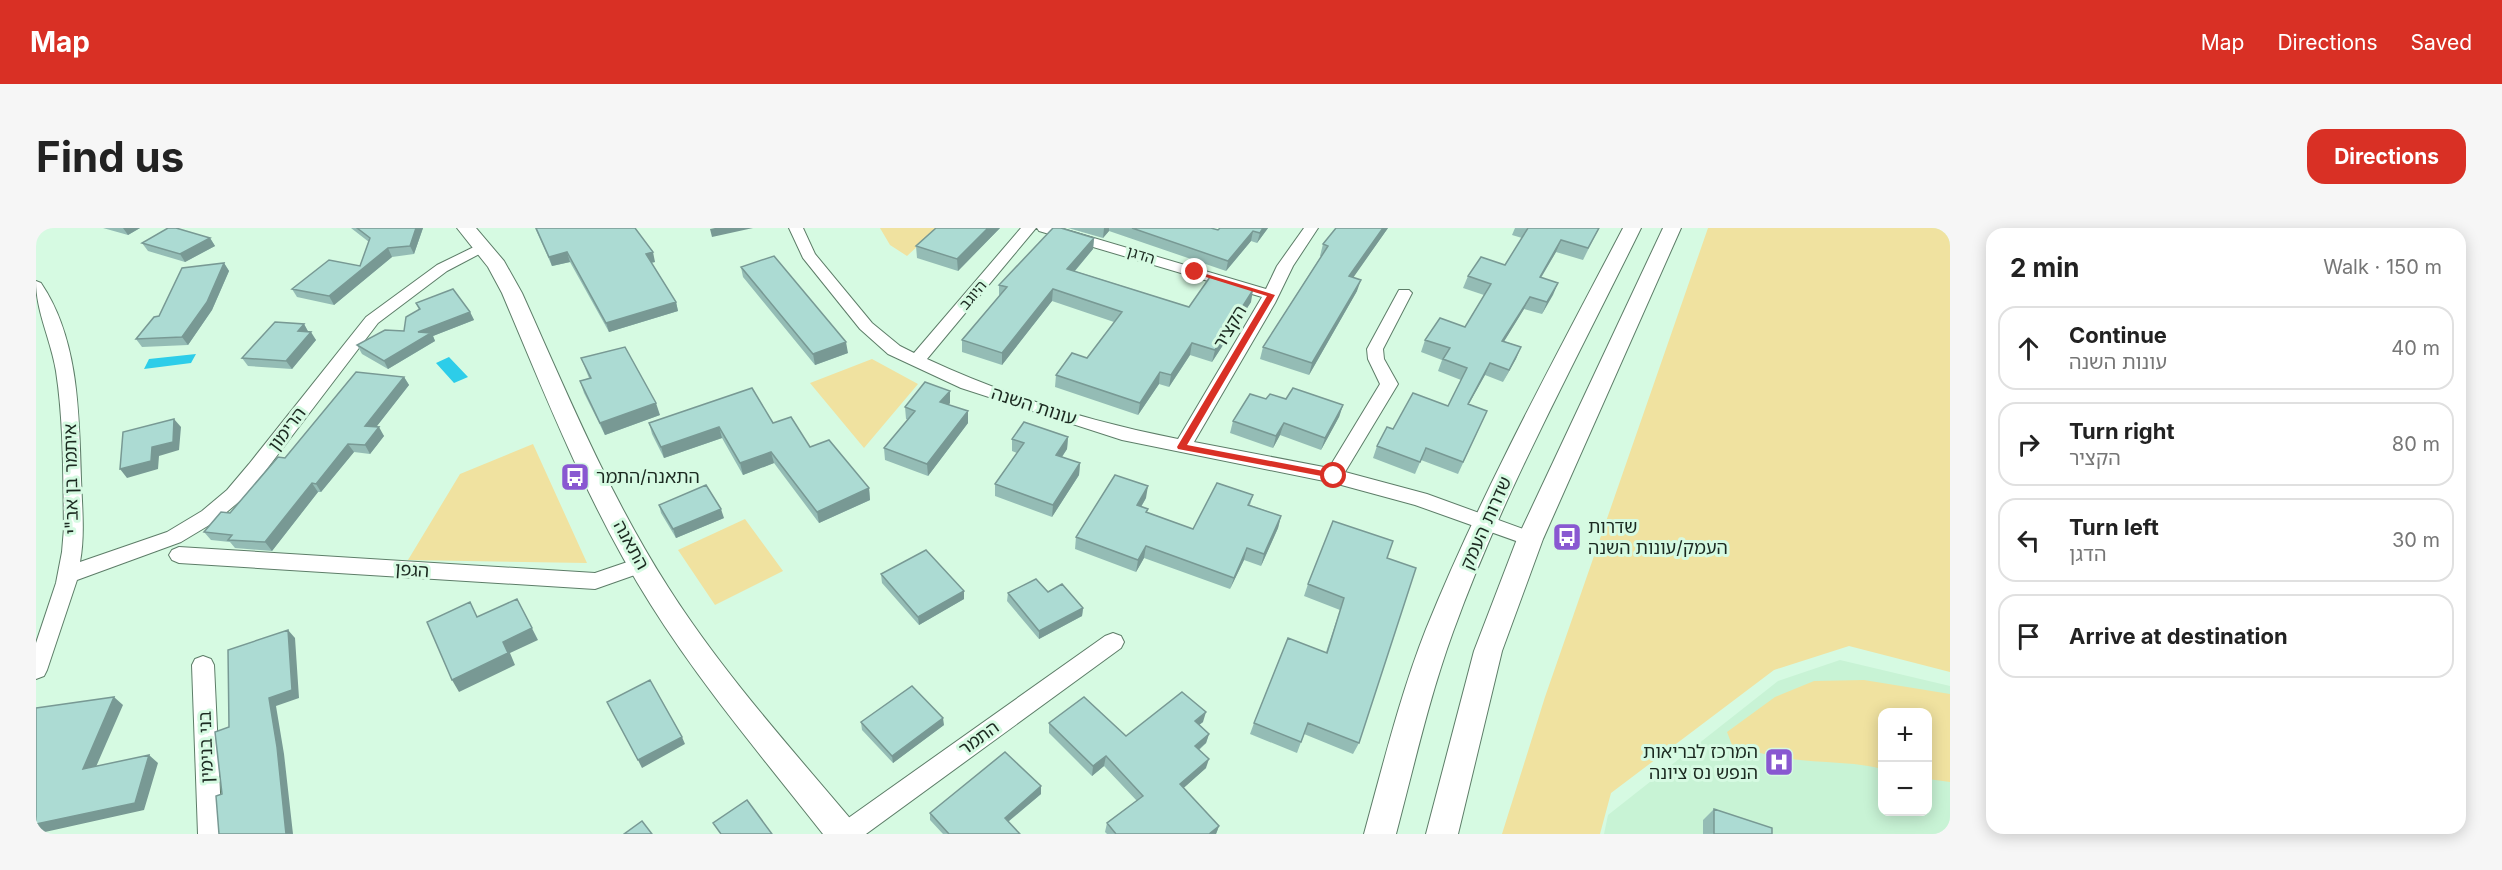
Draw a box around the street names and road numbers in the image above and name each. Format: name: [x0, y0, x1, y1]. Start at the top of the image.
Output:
street label: הדגן: [1125, 241, 1157, 268]
street label: היוגב: [955, 276, 990, 313]
street label: הקציר: [1209, 301, 1251, 352]
street label: עונות השנה: [989, 382, 1079, 429]
street label: הרימון: [263, 403, 310, 455]
street label: איתמר בן אב"י: [59, 423, 82, 535]
street label: שדרות העמק: [1456, 473, 1515, 573]
street label: התאנה: [609, 516, 653, 573]
street label: הגפן: [394, 558, 430, 581]
street label: בני בנימין: [194, 710, 217, 784]
street label: התמר: [955, 716, 1003, 759]

